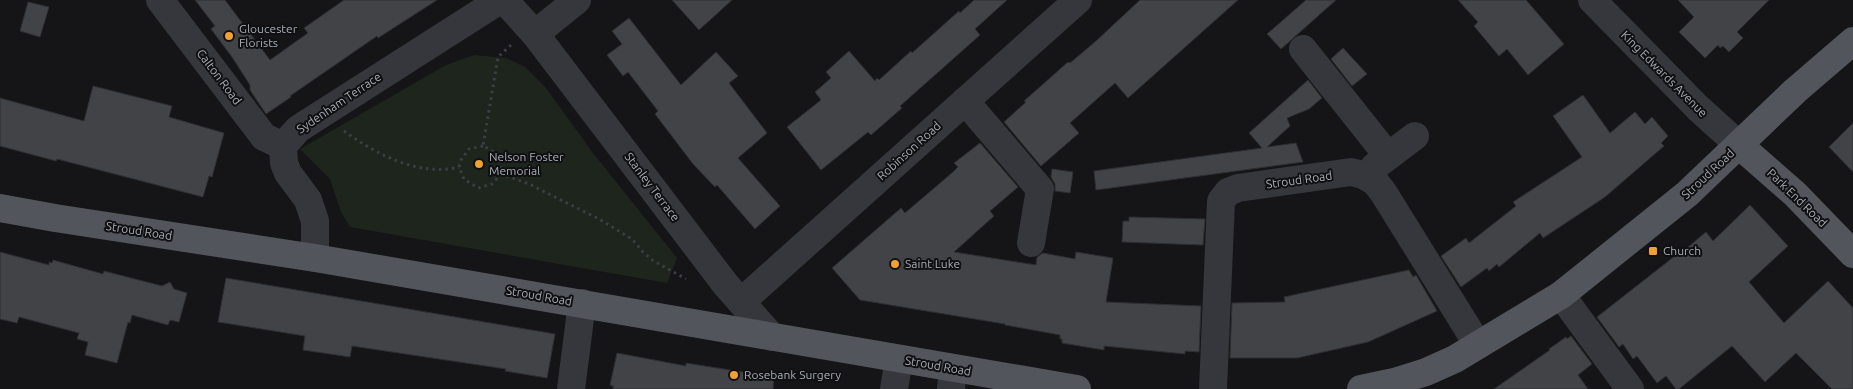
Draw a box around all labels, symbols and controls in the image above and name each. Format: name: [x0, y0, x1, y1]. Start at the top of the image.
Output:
place label: Gloucester Florists: [239, 22, 298, 49]
street label: King Edwards Avenue: [1619, 28, 1710, 119]
marker: Gloucester Florists: [223, 30, 235, 42]
street label: Calton Road: [194, 47, 244, 107]
street label: Sydenham Terrace: [294, 70, 383, 136]
street label: Robinson Road: [874, 119, 943, 182]
street label: Stroud Road: [1679, 146, 1737, 201]
place label: Nelson Foster Memorial: [489, 150, 564, 177]
street label: Stanley Terrace: [622, 150, 682, 224]
marker: Nelson Foster Memorial: [473, 158, 485, 170]
street label: Park End Road: [1765, 166, 1830, 229]
street label: Stroud Road: [1265, 168, 1333, 191]
street label: Stroud Road: [105, 219, 173, 242]
place label: Church: [1663, 244, 1701, 257]
marker: Church: [1647, 245, 1659, 257]
place label: Saint Luke: [905, 257, 960, 270]
marker: Saint Luke: [889, 258, 901, 270]
street label: Stroud Road: [505, 283, 573, 308]
street label: Stroud Road: [904, 353, 972, 378]
place label: Rosebank Surgery: [744, 368, 841, 381]
marker: Rosebank Surgery: [728, 369, 740, 381]

